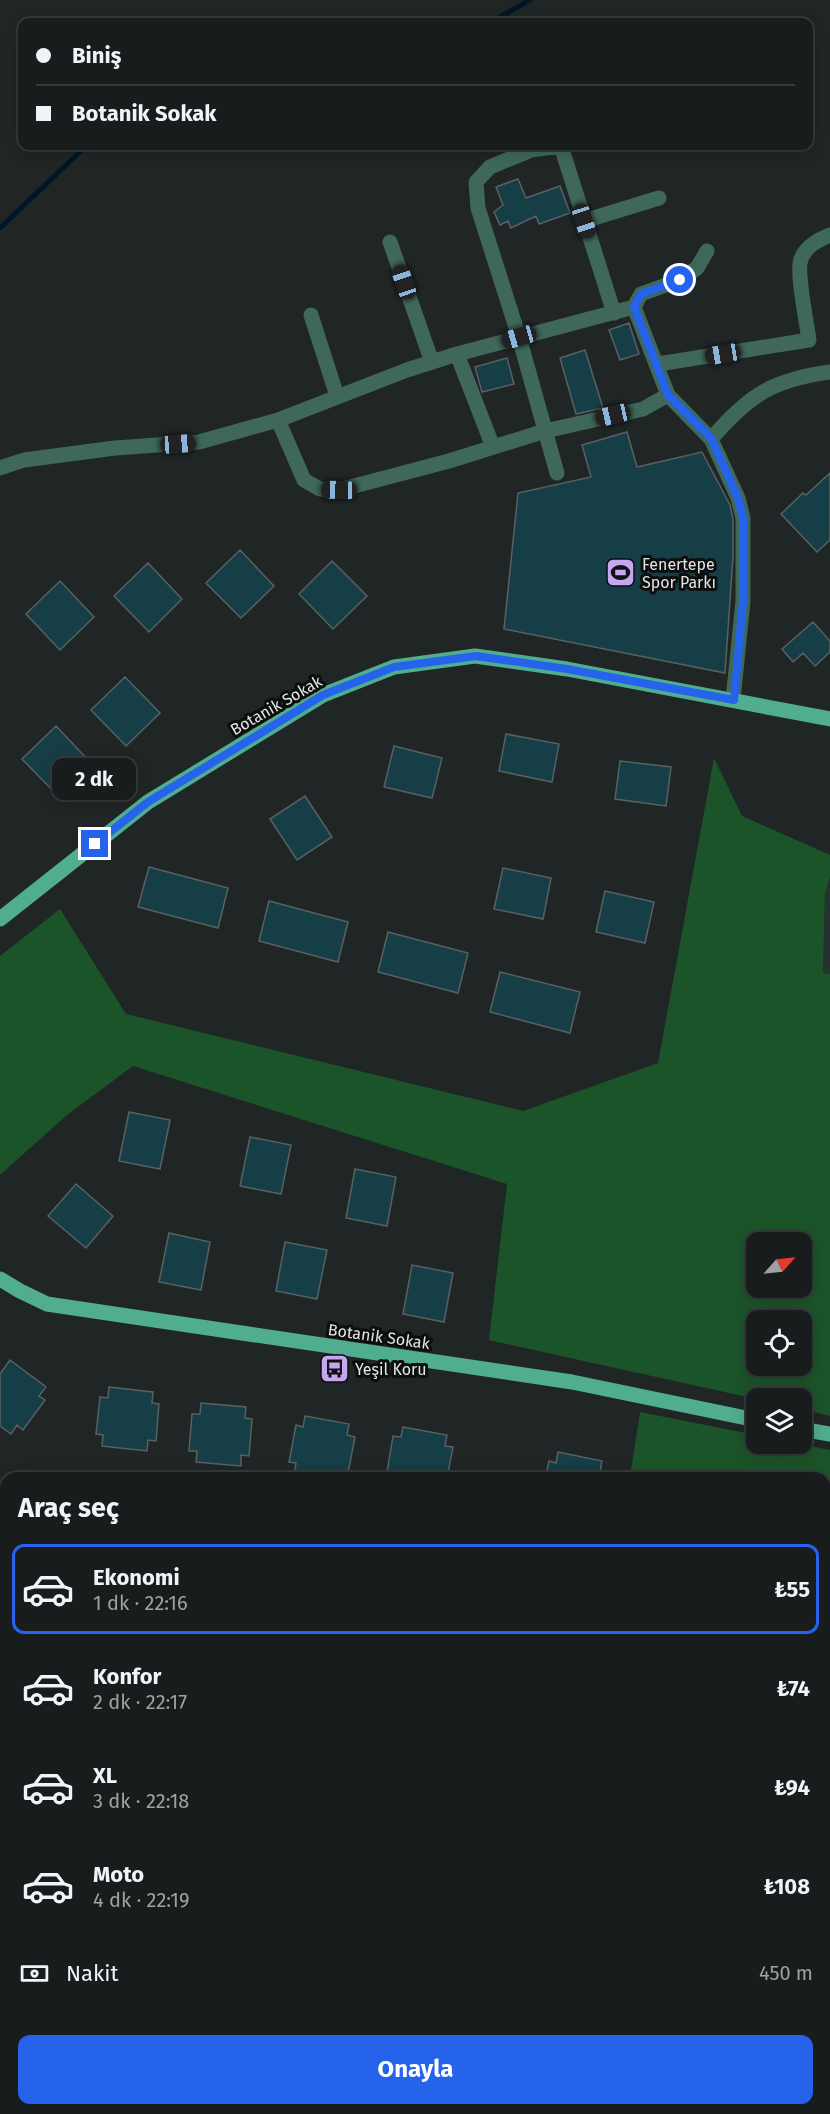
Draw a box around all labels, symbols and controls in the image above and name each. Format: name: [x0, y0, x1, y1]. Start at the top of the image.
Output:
text: Biniş: [72, 42, 121, 69]
text: Botanik Sokak: [72, 100, 216, 127]
car: [570, 201, 598, 241]
car: [390, 262, 418, 302]
route start: [666, 266, 693, 293]
car: [499, 323, 539, 351]
car: [704, 342, 742, 366]
car: [593, 402, 633, 428]
car: [159, 434, 197, 454]
car: [321, 481, 357, 499]
place label: Fenertepe Spor Parkı: [642, 555, 716, 592]
sports icon: Fenertepe Spor Parkı: [605, 557, 637, 589]
street label: Botanik Sokak: [227, 671, 326, 739]
callout: 2 dk: [53, 757, 137, 799]
text: 2 dk: [75, 767, 113, 791]
route end: [81, 830, 108, 857]
north arrow: [746, 1232, 812, 1298]
map controls: [746, 1232, 812, 1454]
button: locate: [746, 1310, 812, 1376]
street label: Botanik Sokak: [327, 1320, 432, 1353]
bus stop icon: Yeşil Koru: [318, 1353, 350, 1385]
place label: Yeşil Koru: [355, 1360, 427, 1380]
button: layers: [746, 1388, 812, 1454]
text: Araç seç: [18, 1492, 119, 1524]
icon: car: [21, 1562, 75, 1616]
text: Ekonomi: [93, 1564, 180, 1591]
text: ₺55: [774, 1576, 810, 1603]
text: 1 dk · 22:16: [93, 1591, 188, 1615]
icon: car: [21, 1661, 75, 1715]
text: Konfor: [93, 1663, 161, 1690]
text: ₺74: [777, 1675, 810, 1702]
text: 2 dk · 22:17: [93, 1690, 187, 1714]
icon: car: [21, 1760, 75, 1814]
text: XL: [93, 1762, 117, 1789]
text: ₺94: [774, 1774, 810, 1801]
text: 3 dk · 22:18: [93, 1789, 189, 1813]
icon: car: [21, 1859, 75, 1913]
text: Moto: [93, 1861, 144, 1888]
text: ₺108: [763, 1873, 810, 1900]
text: 4 dk · 22:19: [93, 1888, 190, 1912]
icon: cash: [18, 1957, 51, 1990]
text: Nakit: [66, 1960, 118, 1987]
text: 450 m: [759, 1961, 813, 1985]
button: Onayla: [18, 2035, 813, 2104]

